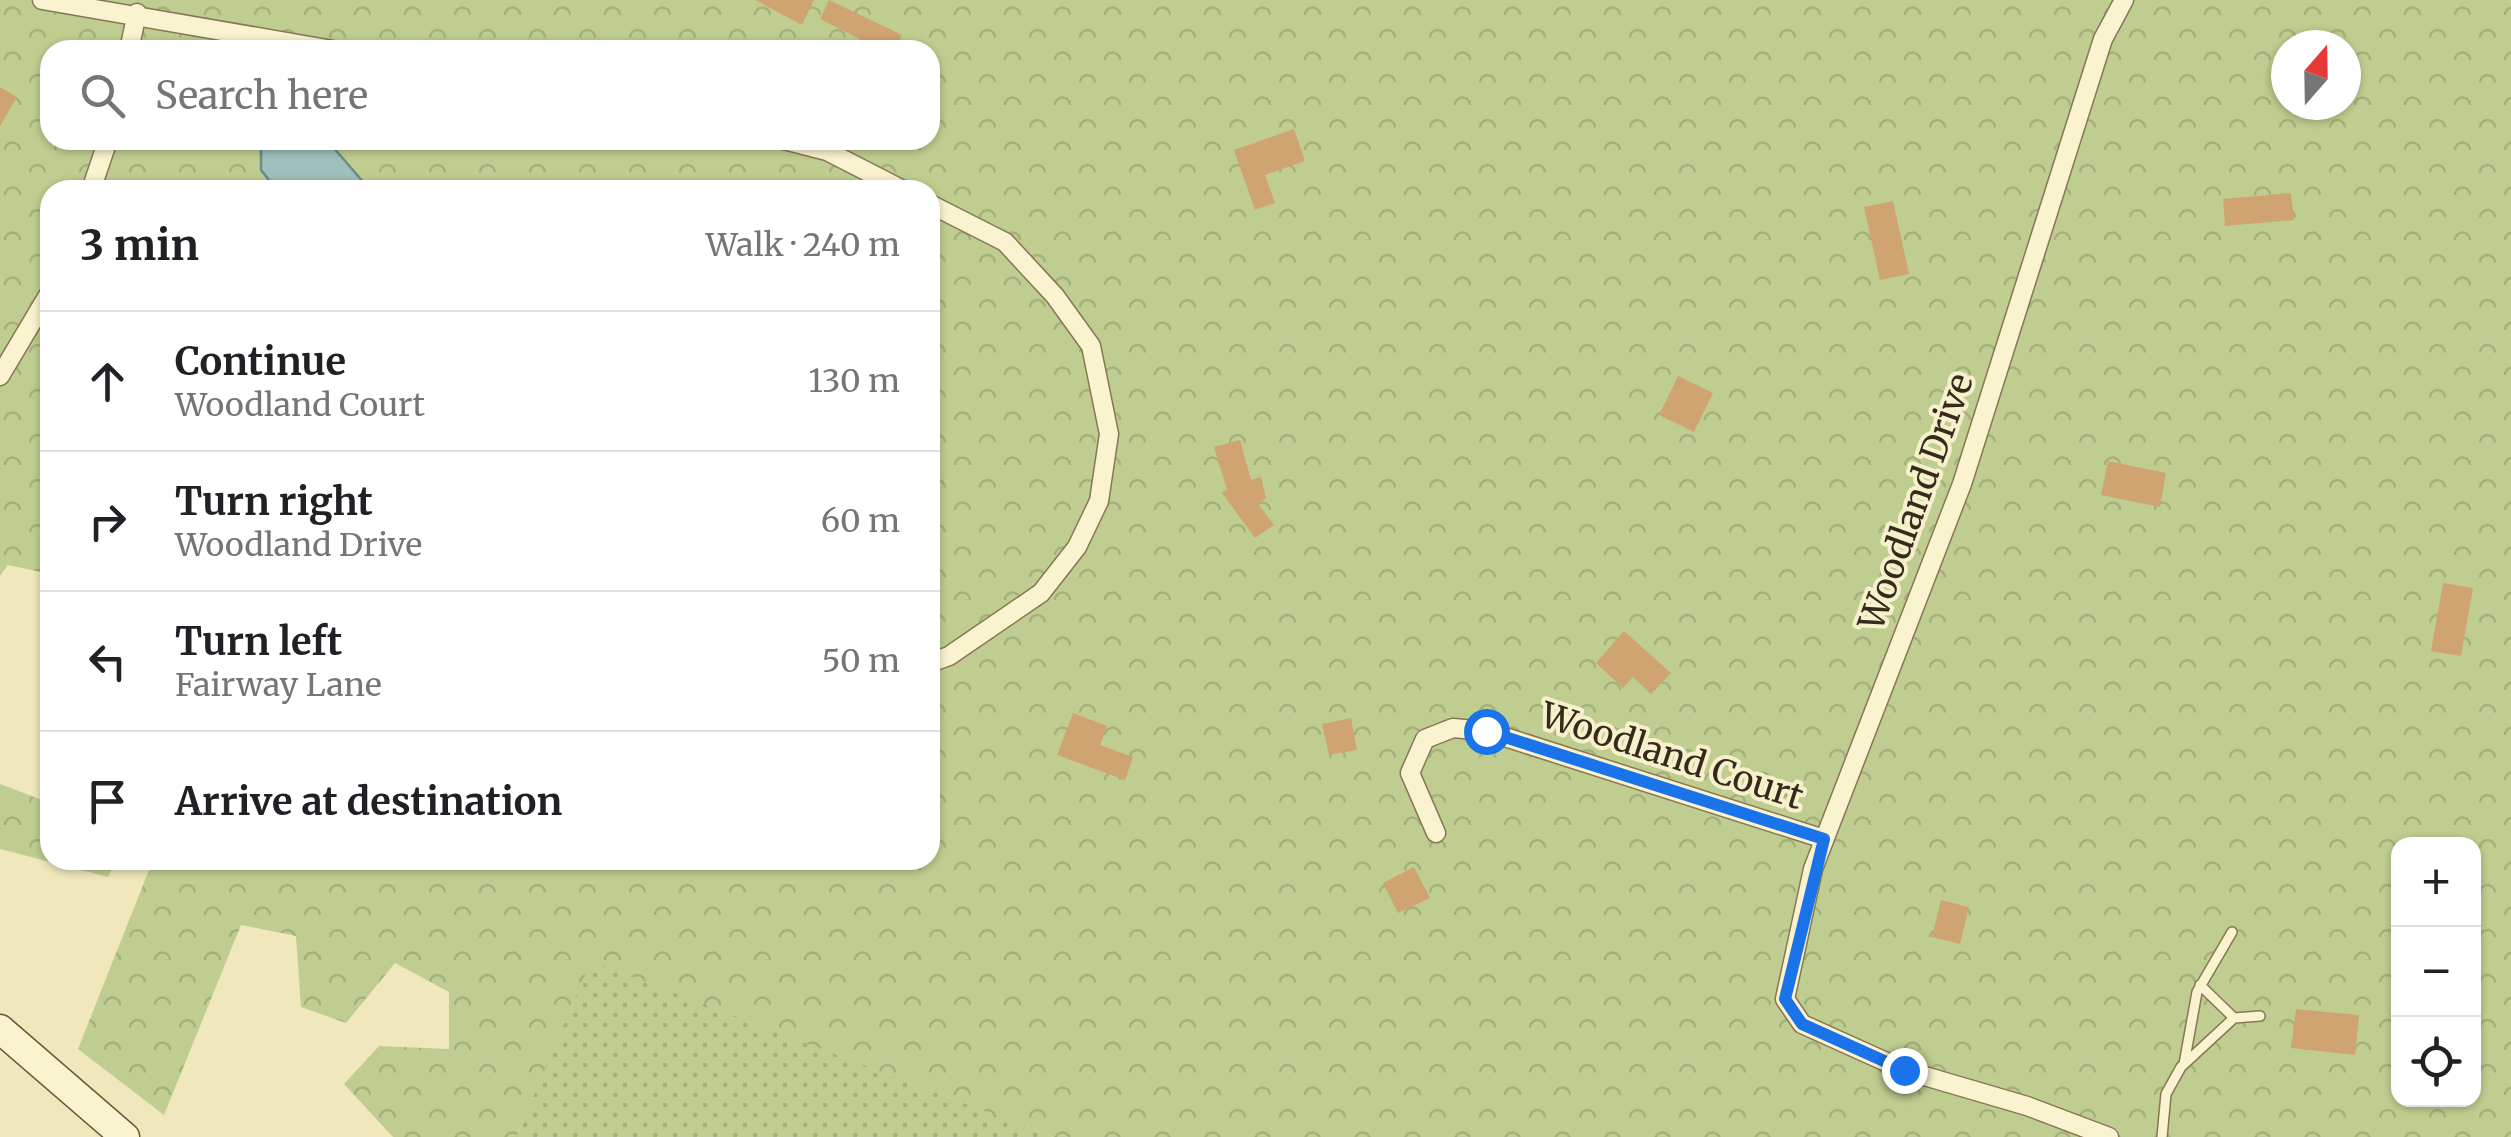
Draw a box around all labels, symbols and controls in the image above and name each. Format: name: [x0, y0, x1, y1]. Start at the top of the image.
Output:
north arrow: [2271, 30, 2361, 120]
search box: [40, 40, 940, 150]
icon: search: [75, 68, 130, 123]
text: Search here: [155, 72, 368, 119]
text: 3 min: [80, 219, 199, 271]
text: Walk · 240 m: [706, 225, 900, 265]
text: Continue: [175, 338, 346, 385]
icon: ahead: [80, 354, 135, 409]
text: 130 m: [808, 361, 900, 401]
street label: Woodland Drive: [1849, 367, 1983, 637]
text: Woodland Court: [175, 385, 425, 425]
text: Turn right: [175, 478, 373, 525]
icon: right: [80, 494, 135, 549]
text: 60 m: [821, 501, 900, 541]
text: Woodland Drive: [175, 525, 422, 565]
text: Turn left: [175, 618, 342, 665]
icon: left: [80, 634, 135, 689]
text: 50 m: [822, 641, 900, 681]
text: Fairway Lane: [175, 665, 382, 705]
street label: Woodland Court: [1534, 693, 1809, 819]
route start: [1464, 709, 1510, 755]
icon: arrive: [80, 774, 135, 829]
text: Arrive at destination: [175, 778, 562, 825]
map controls: [2391, 837, 2481, 1107]
button: +: [2391, 837, 2481, 927]
button: −: [2391, 927, 2481, 1017]
button: locate: [2391, 1017, 2481, 1107]
route end: [1882, 1048, 1928, 1094]

